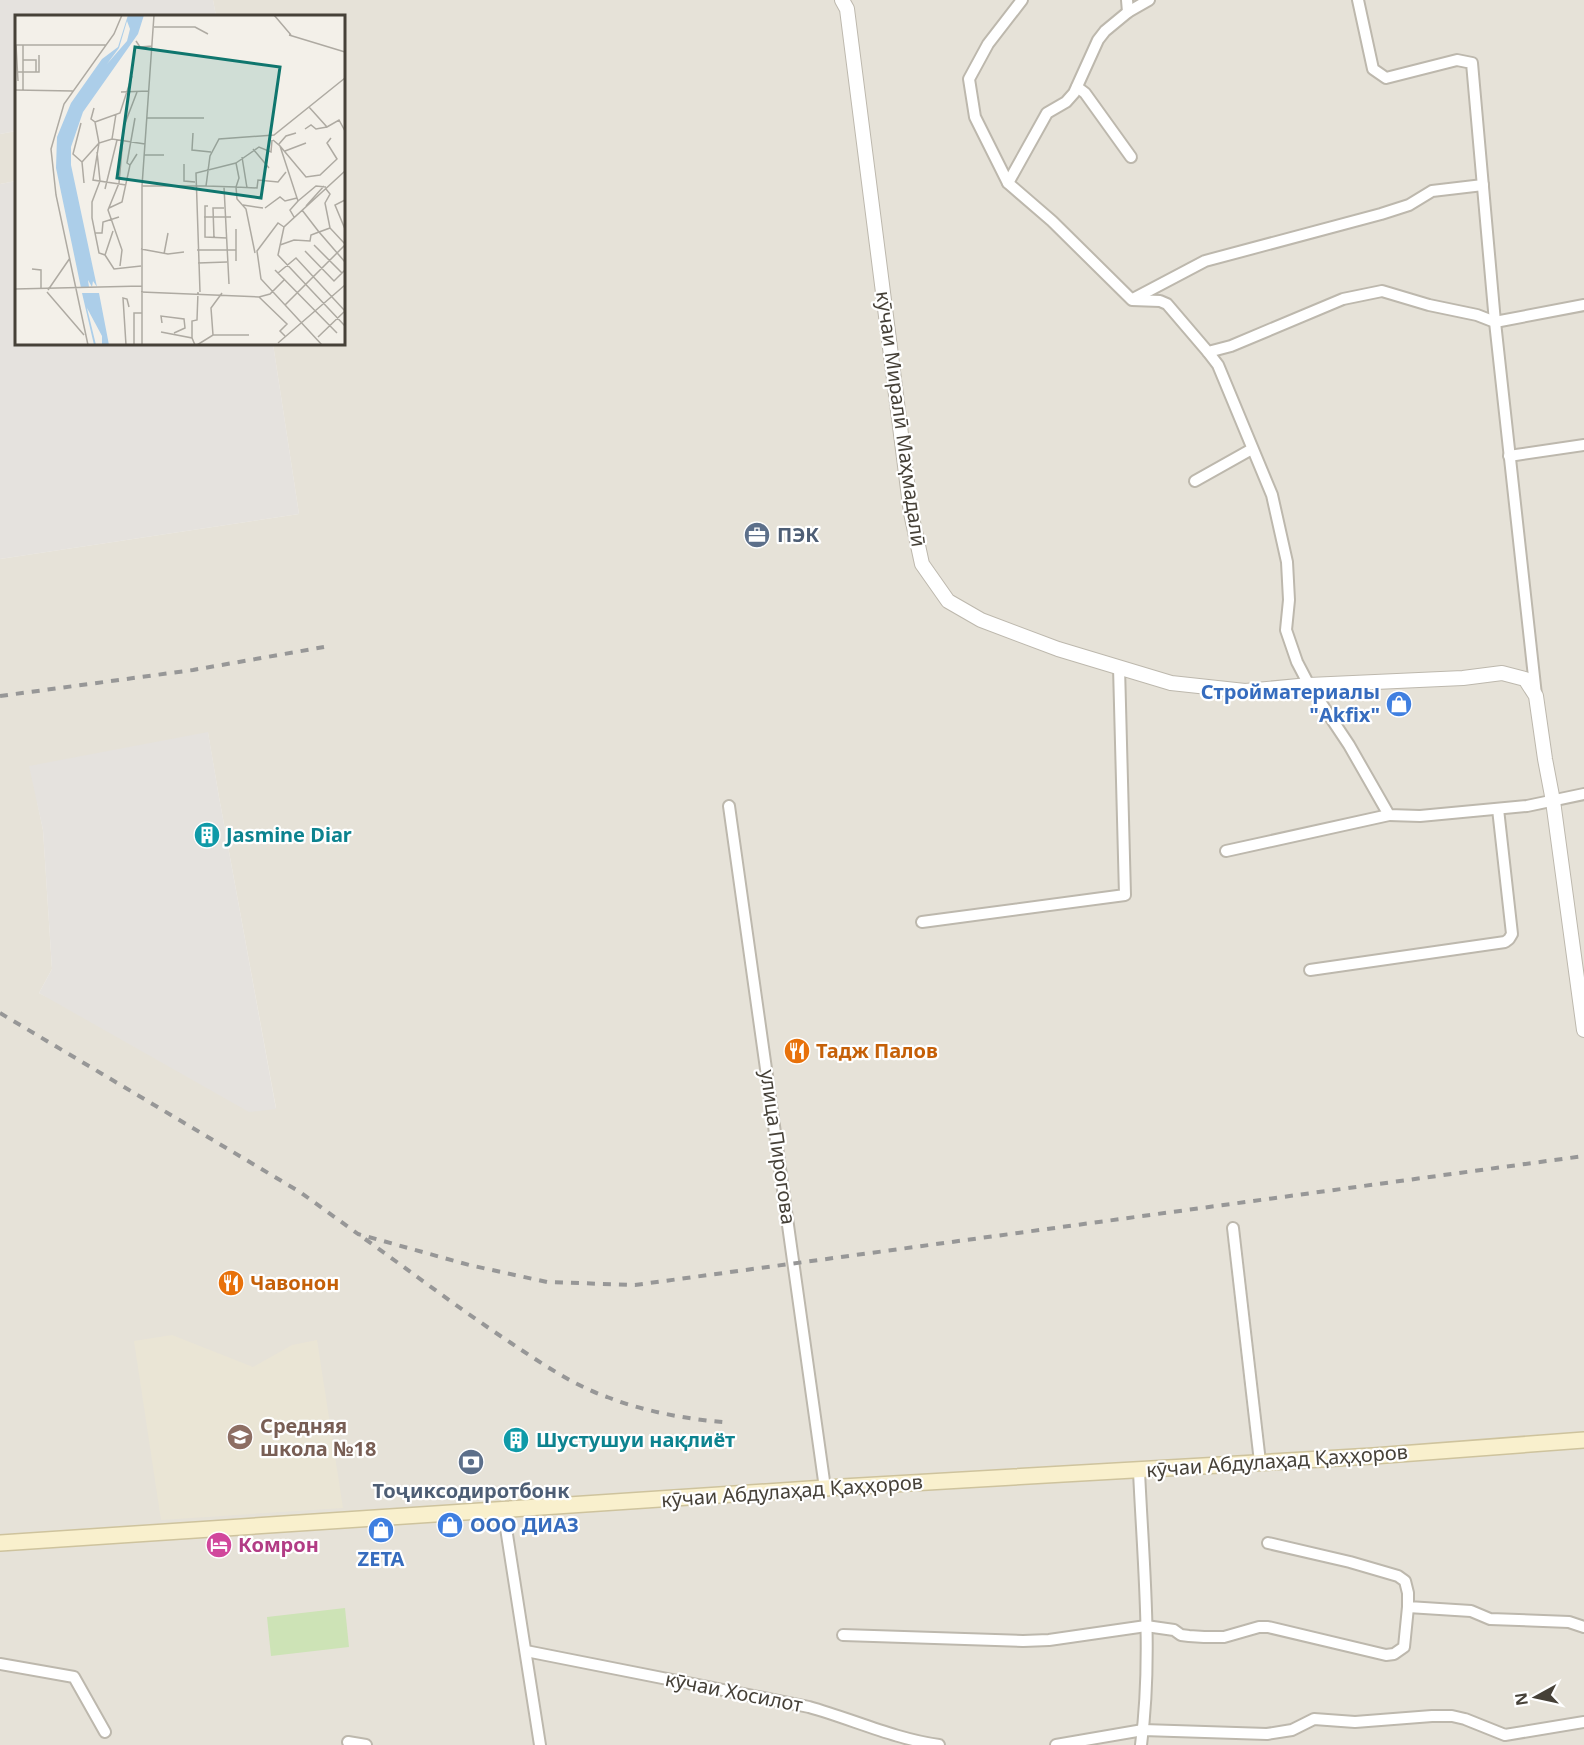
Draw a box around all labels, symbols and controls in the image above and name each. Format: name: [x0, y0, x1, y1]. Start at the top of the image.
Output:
inset map: [15, 15, 345, 345]
street label: кӯчаи Миралӣ Маҳмадалӣ: [870, 289, 933, 549]
office icon: ПЭК: [742, 520, 772, 550]
place label: ПЭК: [777, 521, 819, 548]
place label: Стройматериалы "Akfix": [1201, 678, 1380, 728]
shop icon: Стройматериалы "Akfix": [1384, 689, 1414, 719]
building icon: Jasmine Diar: [192, 820, 222, 850]
place label: Jasmine Diar: [224, 821, 352, 848]
restaurant icon: Тадж Палов: [782, 1036, 812, 1066]
place label: Тадж Палов: [816, 1037, 938, 1064]
street label: улица Пирогова: [754, 1068, 803, 1226]
restaurant icon: Чавонон: [216, 1268, 246, 1298]
place label: Чавонон: [250, 1269, 339, 1296]
place label: Средняя школа №18: [260, 1412, 376, 1462]
school or university icon: Средняя школа №18: [225, 1422, 255, 1452]
building icon: Шустушуи нақлиёт: [501, 1425, 531, 1455]
place label: Шустушуи нақлиёт: [536, 1426, 735, 1453]
street label: кӯчаи Абдулаҳад Қаҳҳоров: [1145, 1438, 1409, 1483]
bank icon: Тоҷиксодиротбонк: [456, 1447, 486, 1477]
street label: кӯчаи Абдулаҳад Қаҳҳоров: [660, 1468, 924, 1513]
place label: Тоҷиксодиротбонк: [373, 1477, 570, 1504]
shop icon: ООО ДИАЗ: [435, 1510, 465, 1540]
place label: ООО ДИАЗ: [470, 1511, 579, 1538]
shop icon: ZETA: [366, 1515, 396, 1545]
hotel icon: Комрон: [204, 1530, 234, 1560]
place label: Комрон: [238, 1531, 319, 1558]
place label: ZETA: [358, 1545, 405, 1572]
street label: кӯчаи Хосилот: [663, 1665, 805, 1718]
north arrow: [1506, 1667, 1566, 1727]
text: N: [1509, 1691, 1533, 1707]

